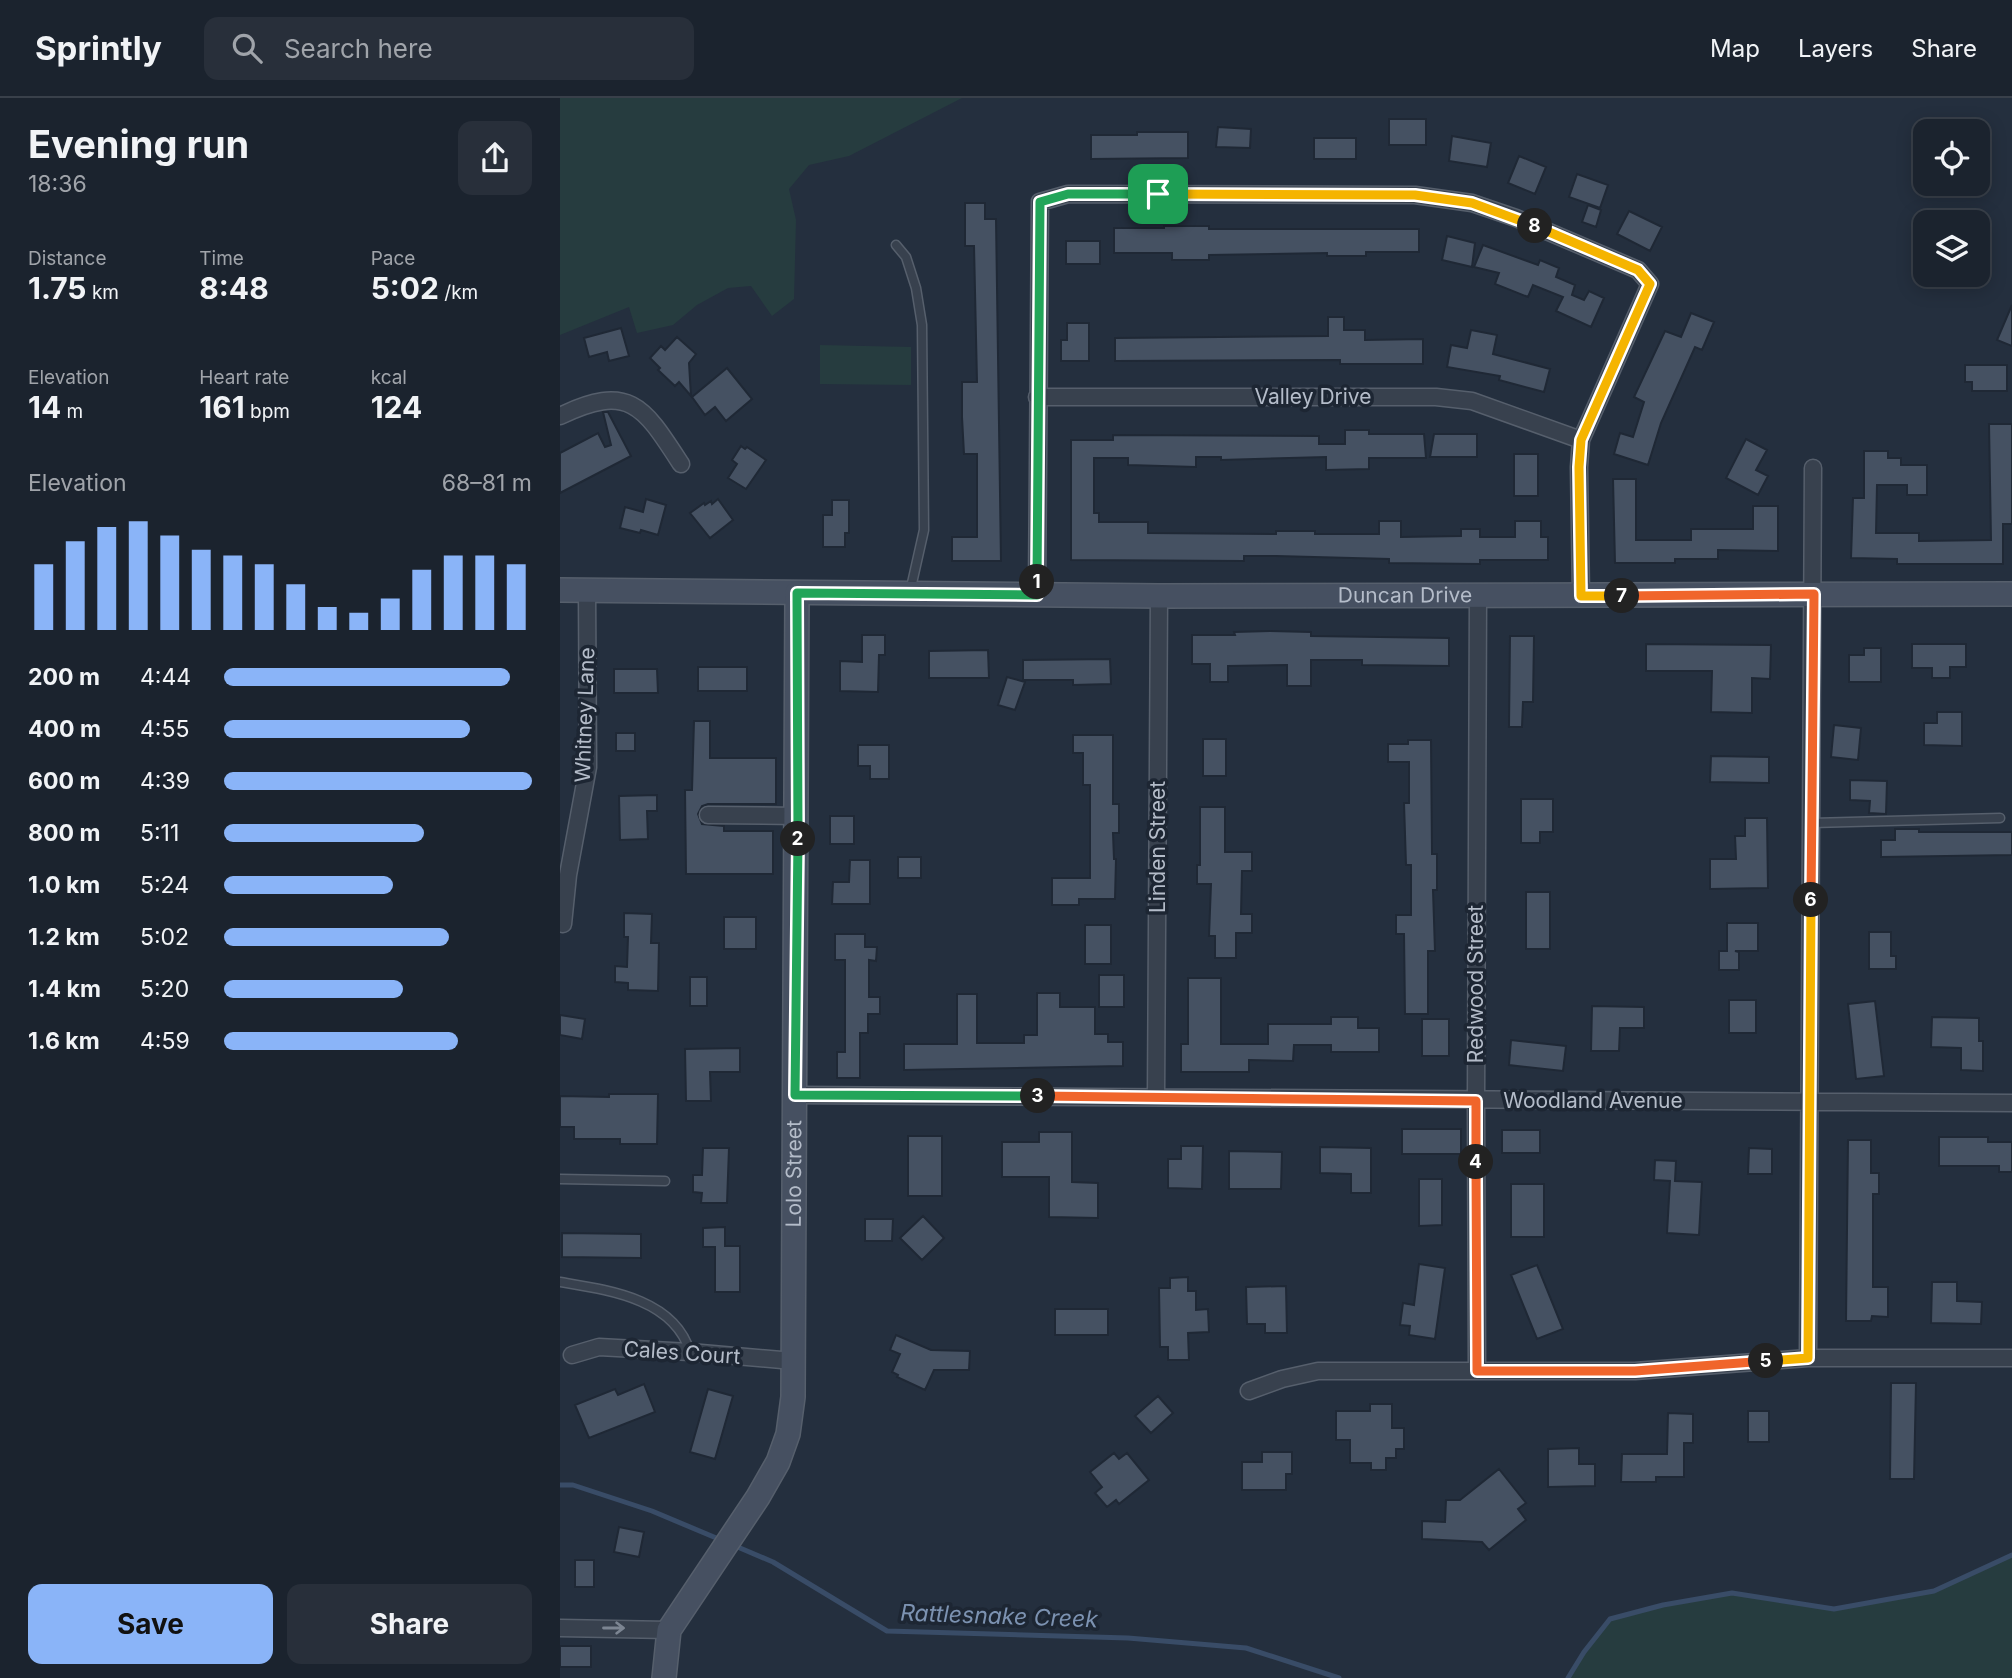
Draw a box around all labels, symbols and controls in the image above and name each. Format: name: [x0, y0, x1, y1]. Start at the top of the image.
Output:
search box: [204, 17, 694, 80]
text: Sprintly: [35, 28, 162, 68]
icon: search: [228, 29, 266, 67]
text: Search here: [284, 33, 433, 64]
text: Map: [1710, 34, 1760, 63]
text: Layers: [1798, 34, 1873, 63]
text: Share: [1911, 34, 1977, 63]
map controls: [1913, 119, 1990, 287]
button: locate: [1913, 119, 1990, 196]
text: Evening run: [28, 121, 249, 167]
button: share: [458, 121, 532, 195]
pin: [1128, 164, 1188, 224]
text: 18:36: [28, 170, 87, 198]
icon: arrive: [1139, 175, 1177, 213]
pin: 8: [1518, 208, 1552, 244]
button: layers: [1913, 210, 1990, 287]
text: 8: [1528, 214, 1541, 237]
text: Distance: [28, 247, 106, 270]
text: Time: [199, 247, 244, 270]
text: Pace: [371, 247, 415, 270]
text: 1.75: [28, 270, 87, 306]
text: 8:48: [199, 270, 269, 306]
text: 5:02: [371, 270, 439, 306]
text: km: [87, 281, 119, 304]
text: /km: [439, 281, 478, 304]
text: Elevation: [28, 366, 109, 389]
text: Heart rate: [199, 366, 289, 389]
text: kcal: [371, 366, 407, 389]
street label: Valley Drive: [1254, 384, 1372, 409]
text: 14: [28, 389, 61, 425]
text: 161: [199, 389, 245, 425]
text: 124: [371, 389, 422, 425]
text: m: [61, 400, 83, 423]
text: bpm: [245, 400, 290, 423]
text: Elevation: [28, 469, 127, 497]
text: 68–81 m: [442, 469, 532, 497]
pin: 1: [1020, 564, 1054, 600]
text: 1: [1032, 570, 1041, 593]
pin: 7: [1604, 578, 1640, 614]
street label: Duncan Drive: [1338, 582, 1472, 608]
text: 7: [1616, 584, 1627, 607]
street label: Whitney Lane: [570, 647, 599, 783]
text: 200 m: [28, 663, 100, 691]
text: 4:44: [140, 663, 191, 691]
text: 400 m: [28, 715, 101, 743]
text: 4:55: [140, 715, 189, 743]
text: 600 m: [28, 767, 100, 795]
text: 4:39: [140, 767, 190, 795]
street label: Linden Street: [1145, 781, 1170, 913]
text: 800 m: [28, 819, 100, 847]
text: 5:11: [140, 819, 179, 847]
pin: 2: [780, 822, 816, 856]
text: 2: [792, 827, 803, 850]
text: 1.0 km: [28, 871, 100, 899]
text: 5:24: [140, 871, 189, 899]
pin: 6: [1794, 882, 1828, 918]
text: 6: [1804, 888, 1817, 911]
street label: Redwood Street: [1463, 905, 1488, 1063]
text: 1.2 km: [28, 923, 100, 951]
text: 5:02: [140, 923, 189, 951]
text: 1.4 km: [28, 975, 101, 1003]
text: 5:20: [140, 975, 189, 1003]
text: 1.6 km: [28, 1027, 100, 1055]
text: 4:59: [140, 1027, 190, 1055]
pin: 3: [1021, 1079, 1056, 1114]
text: 3: [1031, 1084, 1044, 1107]
street label: Woodland Avenue: [1503, 1088, 1683, 1113]
street label: Lolo Street: [781, 1120, 806, 1227]
pin: 4: [1458, 1144, 1494, 1180]
text: 4: [1469, 1150, 1482, 1173]
street label: Cales Court: [623, 1336, 741, 1369]
pin: 5: [1748, 1344, 1784, 1378]
text: 5: [1759, 1349, 1772, 1372]
button: Save: [28, 1584, 273, 1664]
button: Share: [287, 1584, 532, 1664]
water label: Rattlesnake Creek: [900, 1599, 1099, 1633]
one-way arrow: [603, 1621, 626, 1635]

